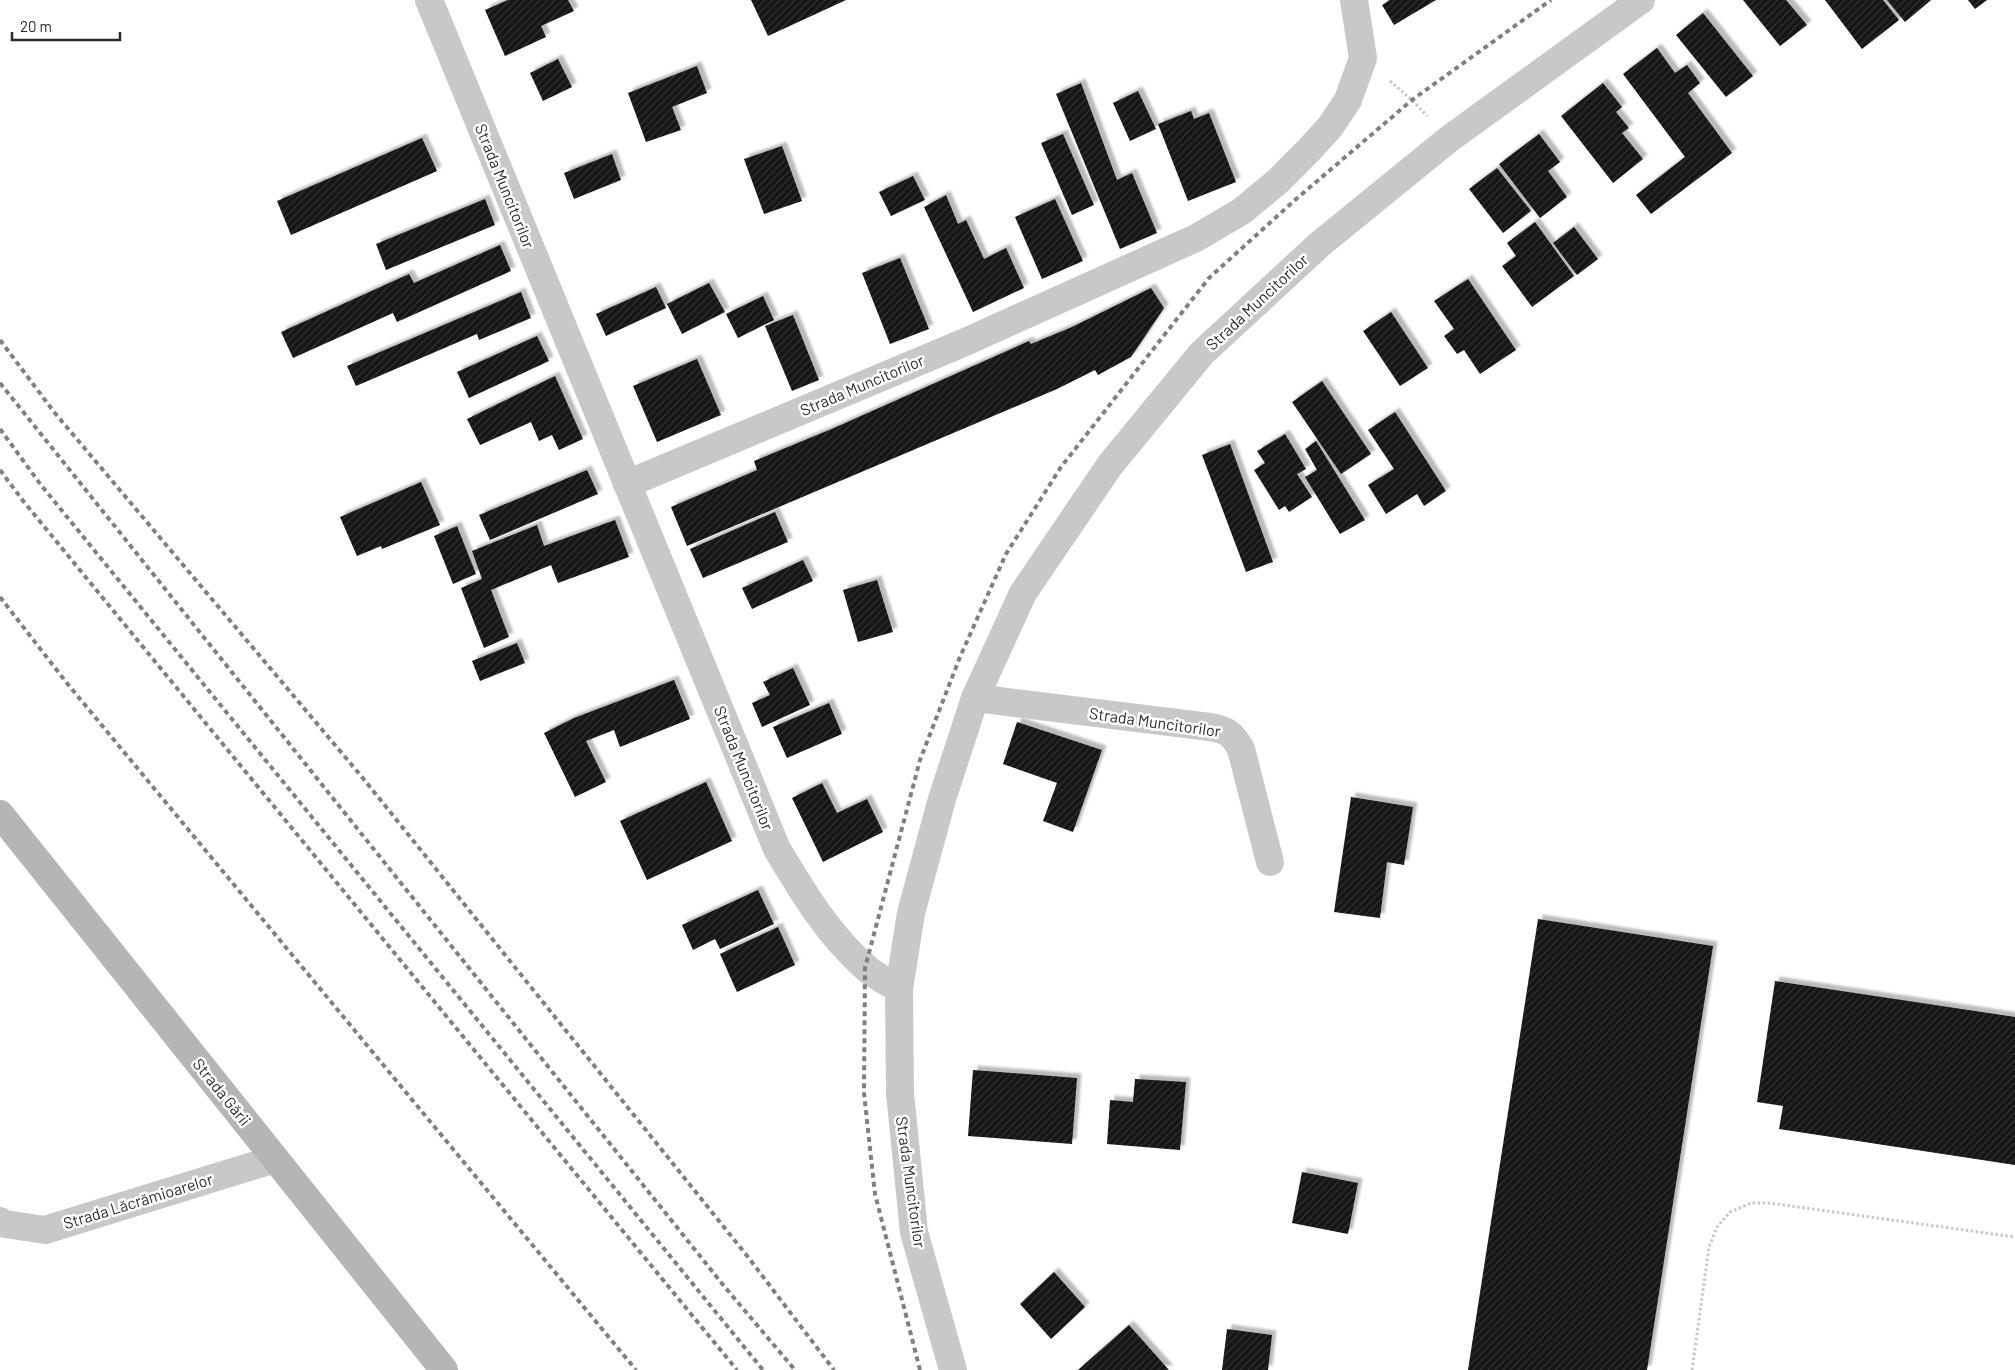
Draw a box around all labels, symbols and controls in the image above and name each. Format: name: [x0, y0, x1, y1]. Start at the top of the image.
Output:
scale bar: [12, 10, 120, 42]
text: 20 m: [20, 17, 52, 35]
street label: Strada Muncitorilor: [472, 121, 539, 251]
street label: Strada Muncitorilor: [1202, 249, 1312, 354]
street label: Strada Muncitorilor: [797, 350, 927, 419]
street label: Strada Muncitorilor: [711, 703, 778, 833]
street label: Strada Muncitorilor: [1088, 703, 1222, 740]
street label: Strada Gării: [189, 1054, 255, 1129]
street label: Strada Muncitorilor: [893, 1115, 930, 1249]
street label: Strada Lăcrămioarelor: [61, 1169, 215, 1232]

